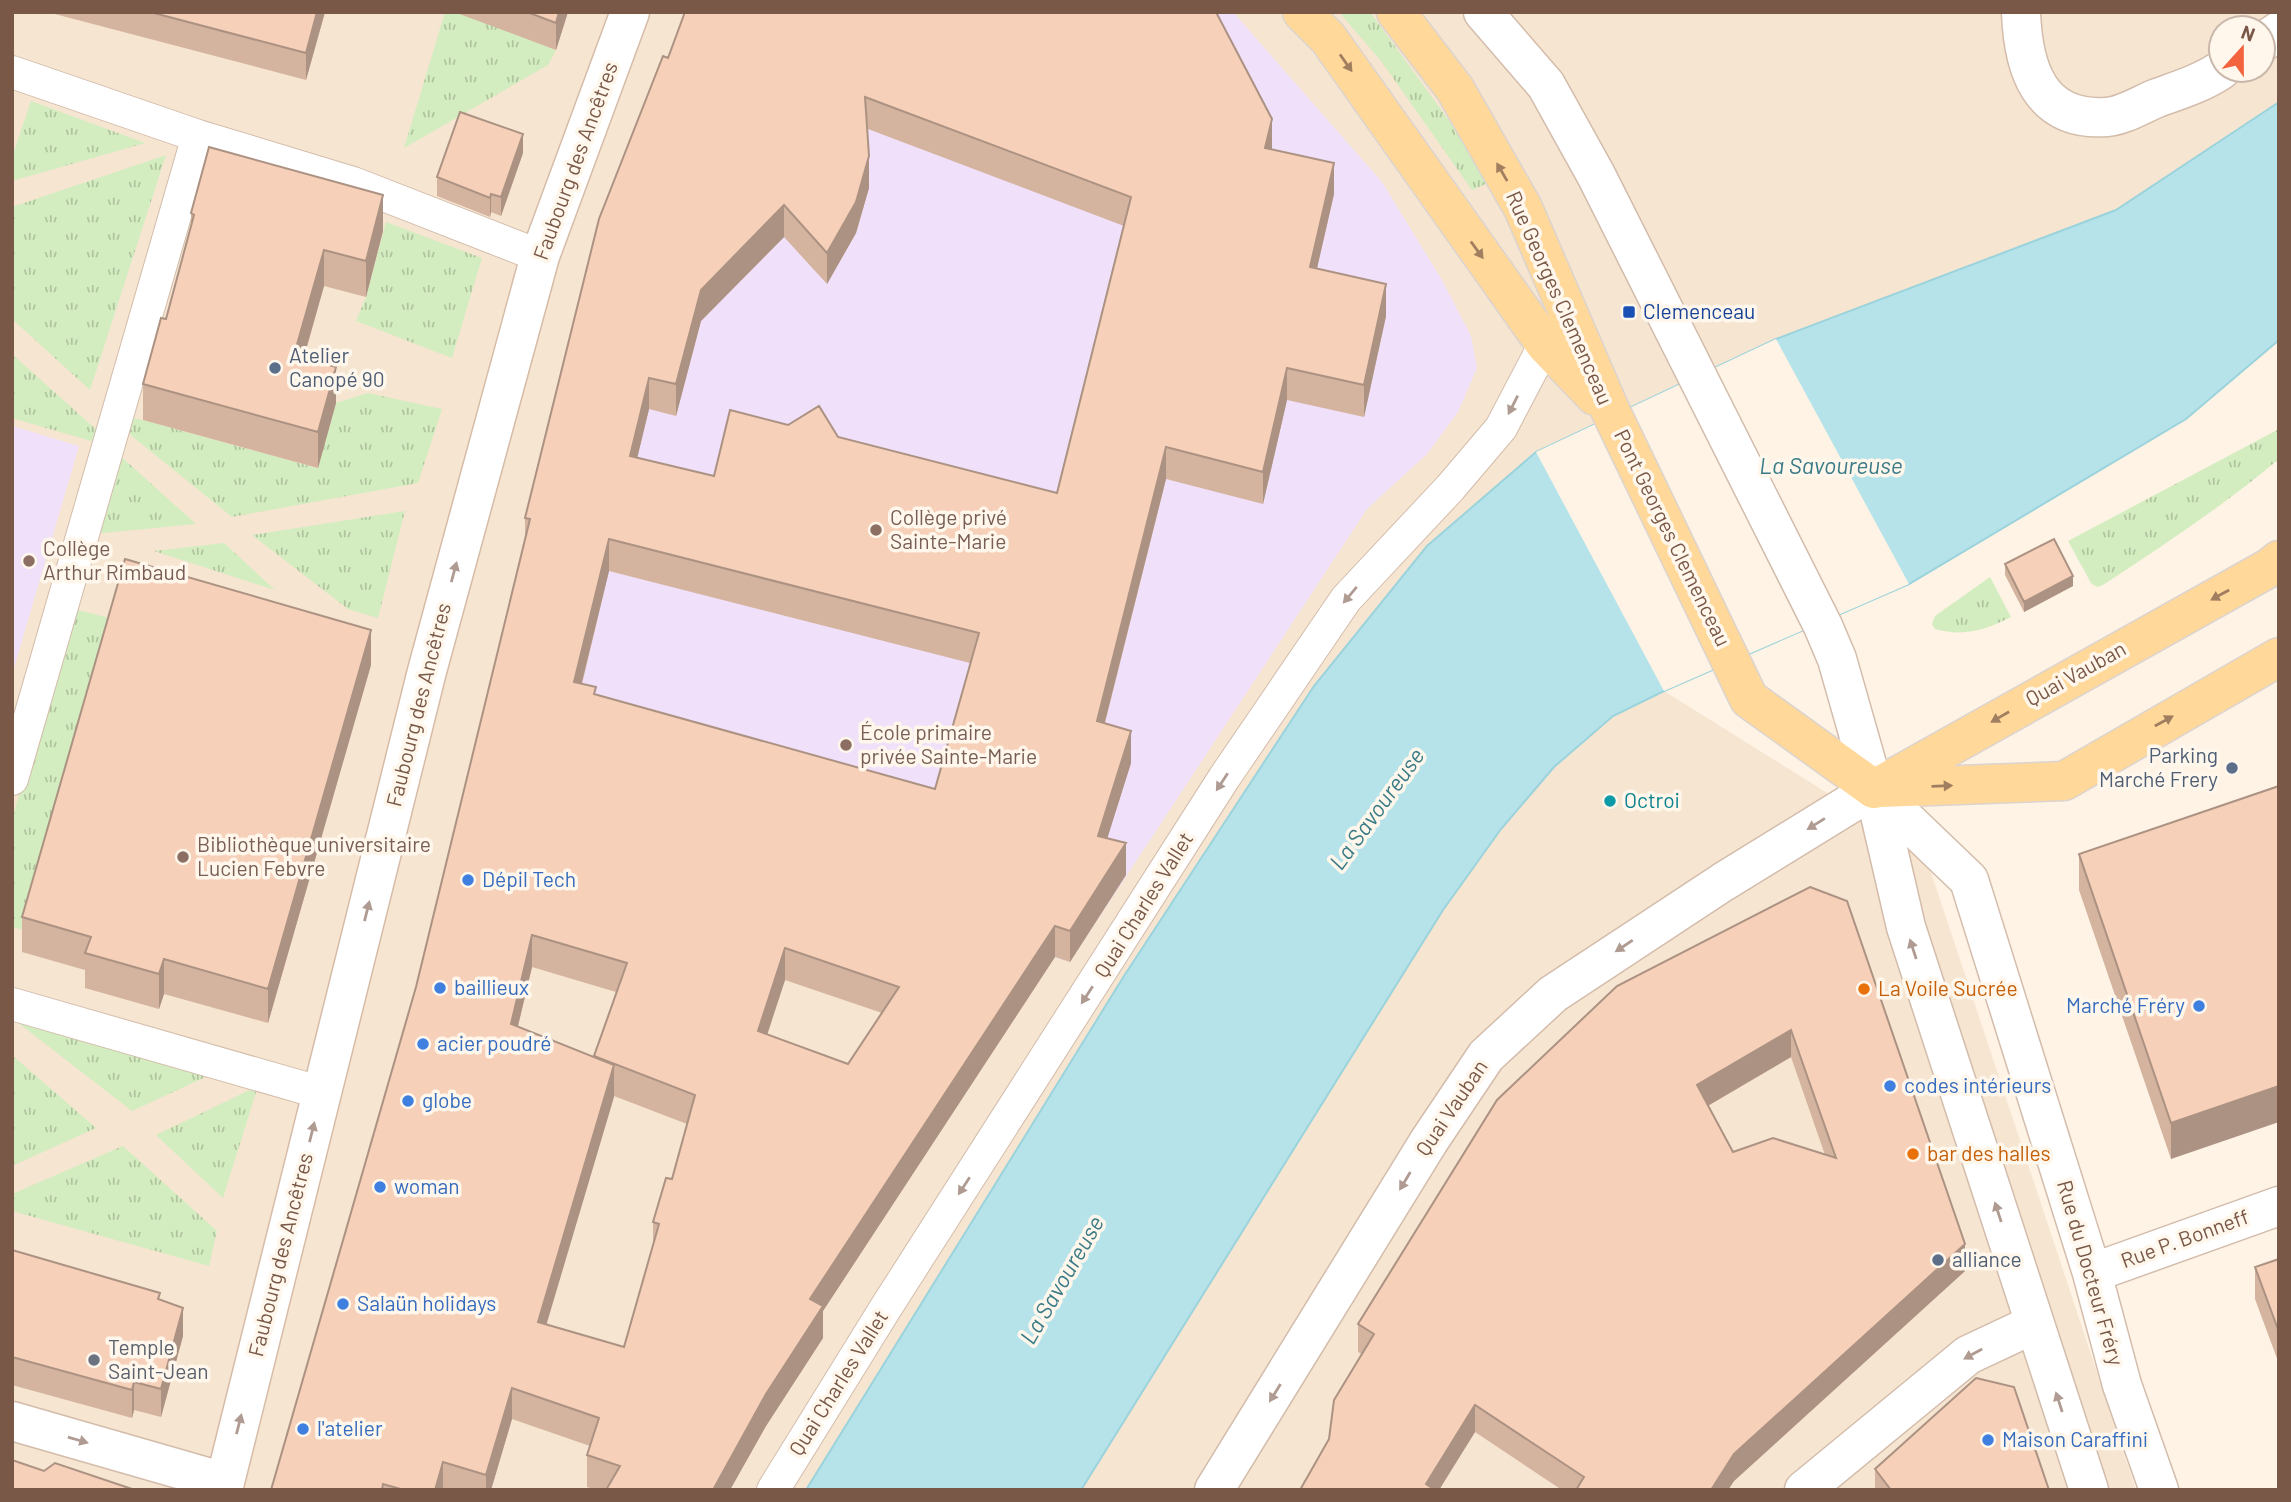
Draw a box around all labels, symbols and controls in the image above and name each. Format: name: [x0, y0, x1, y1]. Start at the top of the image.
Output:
north arrow: [2207, 14, 2277, 84]
text: N: [2238, 20, 2258, 46]
one-way arrow: [1339, 54, 1352, 73]
street label: Faubourg des Ancêtres: [527, 58, 622, 263]
one-way arrow: [1496, 162, 1508, 181]
street label: Rue Georges Clemenceau: [1502, 187, 1619, 408]
one-way arrow: [1470, 241, 1484, 259]
place label: Clemenceau: [1643, 298, 1755, 323]
marker: Clemenceau: [1621, 304, 1637, 320]
place label: Atelier Canopé 90: [289, 342, 385, 391]
marker: Atelier Canopé 90: [267, 360, 283, 376]
one-way arrow: [1508, 395, 1519, 415]
street label: Pont Georges Clemenceau: [1610, 425, 1737, 650]
water label: La Savoureuse: [1759, 451, 1903, 479]
place label: Collège privé Sainte-Marie: [890, 504, 1007, 553]
marker: Collège privé Sainte-Marie: [868, 522, 884, 538]
place label: Collège Arthur Rimbaud: [43, 535, 186, 584]
marker: Collège Arthur Rimbaud: [21, 553, 37, 569]
one-way arrow: [450, 561, 460, 582]
one-way arrow: [1343, 585, 1358, 603]
one-way arrow: [2211, 589, 2230, 601]
street label: Faubourg des Ancêtres: [380, 600, 455, 809]
street label: Quai Vauban: [2021, 635, 2130, 710]
one-way arrow: [1990, 711, 2010, 723]
one-way arrow: [2155, 715, 2174, 727]
place label: École primaire privée Sainte-Marie: [860, 719, 1037, 768]
marker: École primaire privée Sainte-Marie: [838, 737, 854, 753]
water label: La Savoureuse: [1323, 742, 1430, 875]
place label: Parking Marché Frery: [2099, 742, 2218, 791]
marker: Parking Marché Frery: [2224, 760, 2240, 776]
one-way arrow: [1215, 772, 1228, 792]
one-way arrow: [1932, 780, 1954, 791]
place label: Octroi: [1624, 787, 1680, 812]
marker: Octroi: [1602, 793, 1618, 809]
one-way arrow: [1806, 818, 1826, 831]
street label: Quai Charles Vallet: [1088, 827, 1197, 981]
place label: Bibliothèque universitaire Lucien Febvre: [197, 831, 431, 880]
marker: Bibliothèque universitaire Lucien Febvre: [175, 849, 191, 865]
place label: Dépil Tech: [482, 866, 576, 891]
marker: Dépil Tech: [460, 872, 476, 888]
one-way arrow: [362, 900, 373, 922]
one-way arrow: [1908, 939, 1918, 960]
one-way arrow: [1614, 940, 1634, 953]
place label: baillieux: [454, 974, 529, 999]
place label: La Voile Sucrée: [1878, 975, 2018, 1000]
marker: baillieux: [432, 980, 448, 996]
marker: La Voile Sucrée: [1856, 981, 1872, 997]
one-way arrow: [1080, 985, 1093, 1005]
place label: Marché Fréry: [2066, 992, 2185, 1017]
marker: Marché Fréry: [2191, 998, 2207, 1014]
place label: acier poudré: [437, 1030, 551, 1055]
marker: acier poudré: [415, 1036, 431, 1052]
street label: Quai Vauban: [1409, 1054, 1492, 1160]
place label: codes intérieurs: [1904, 1072, 2051, 1097]
marker: codes intérieurs: [1882, 1078, 1898, 1094]
place label: globe: [422, 1087, 472, 1112]
marker: globe: [400, 1093, 416, 1109]
one-way arrow: [307, 1120, 318, 1142]
place label: bar des halles: [1927, 1140, 2051, 1165]
marker: bar des halles: [1905, 1146, 1921, 1162]
street label: Faubourg des Ancêtres: [242, 1150, 317, 1359]
one-way arrow: [1399, 1171, 1411, 1190]
place label: woman: [394, 1173, 460, 1198]
one-way arrow: [957, 1177, 970, 1196]
street label: Rue du Docteur Fréry: [2053, 1177, 2130, 1368]
marker: woman: [372, 1179, 388, 1195]
one-way arrow: [1992, 1202, 2003, 1223]
street label: Rue P. Bonneff: [2117, 1203, 2252, 1272]
water label: La Savoureuse: [1013, 1210, 1109, 1349]
place label: alliance: [1952, 1246, 2022, 1271]
marker: alliance: [1930, 1252, 1946, 1268]
place label: Salaün holidays: [357, 1290, 496, 1315]
marker: Salaün holidays: [335, 1296, 351, 1312]
street label: Quai Charles Vallet: [783, 1305, 892, 1459]
place label: Temple Saint-Jean: [108, 1334, 209, 1383]
one-way arrow: [1963, 1348, 1982, 1360]
marker: Temple Saint-Jean: [86, 1352, 102, 1368]
one-way arrow: [1269, 1383, 1282, 1402]
one-way arrow: [2053, 1391, 2064, 1412]
one-way arrow: [234, 1412, 245, 1434]
place label: l'atelier: [317, 1415, 383, 1440]
marker: l'atelier: [295, 1421, 311, 1437]
place label: Maison Caraffini: [2002, 1426, 2148, 1451]
marker: Maison Caraffini: [1980, 1432, 1996, 1448]
one-way arrow: [68, 1435, 89, 1445]

